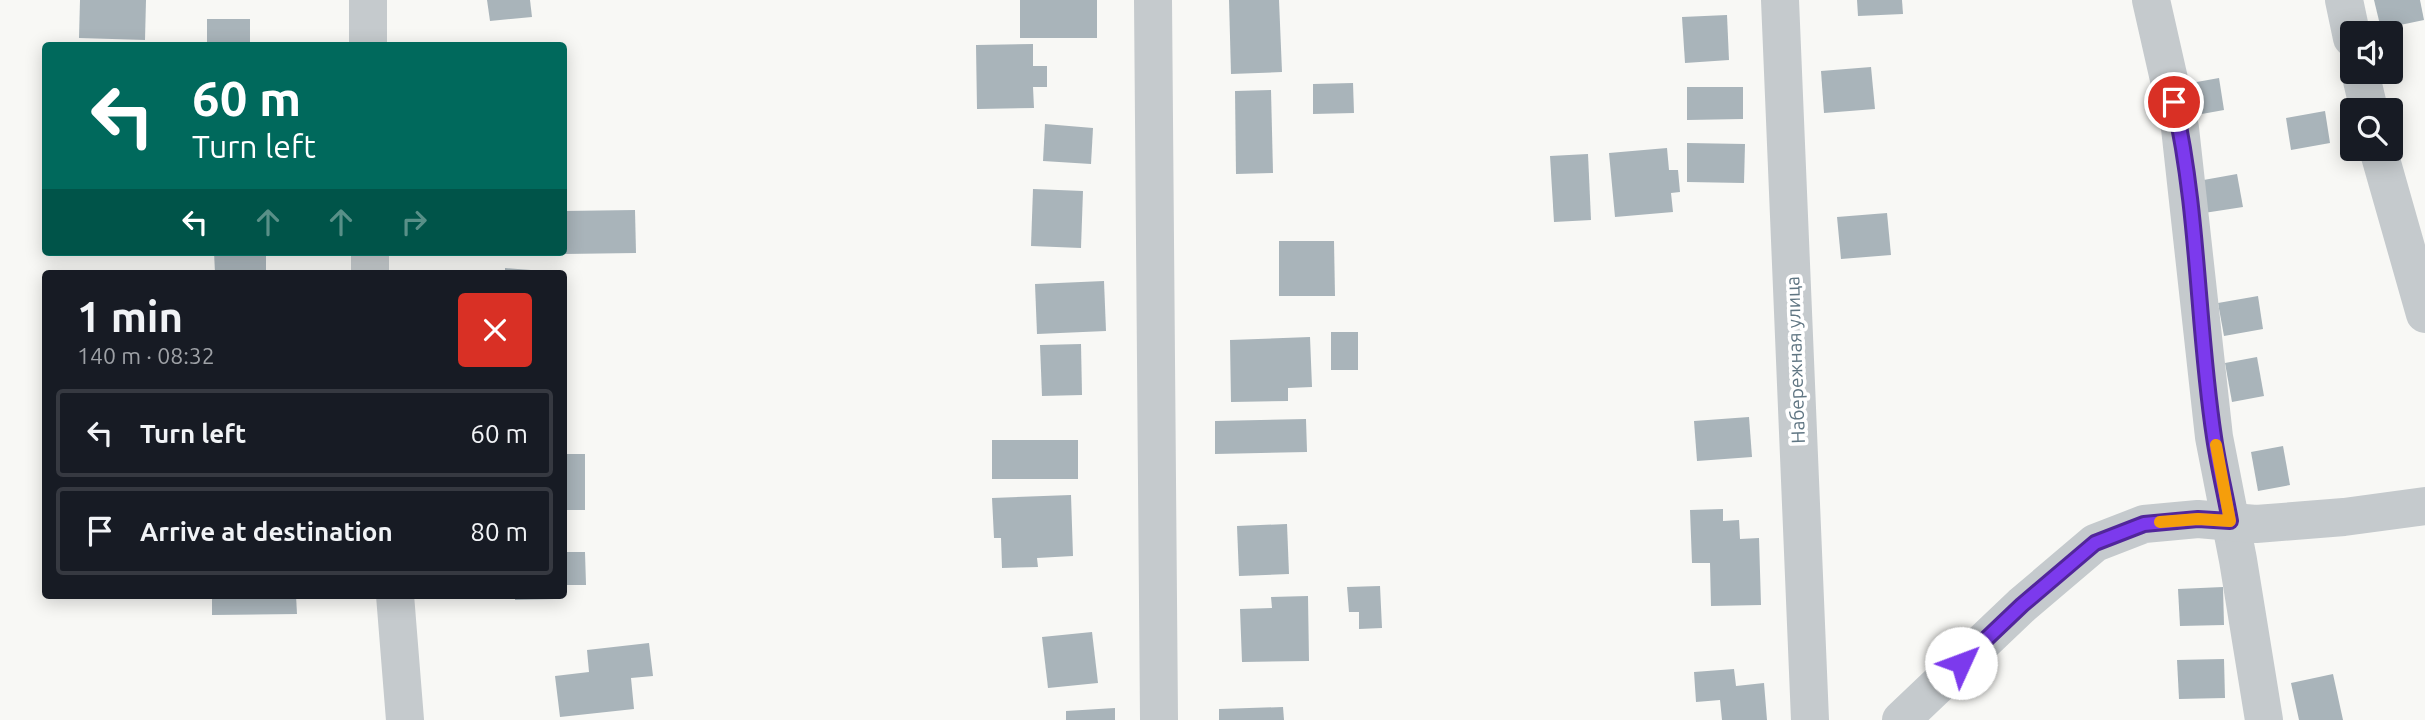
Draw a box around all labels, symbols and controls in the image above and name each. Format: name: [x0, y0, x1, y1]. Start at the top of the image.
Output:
map controls: [2340, 21, 2403, 161]
button: sound: [2340, 21, 2403, 84]
icon: left: [77, 70, 168, 161]
text: 60 m: [192, 70, 301, 125]
pin: [2144, 72, 2204, 132]
icon: arrive: [2155, 83, 2193, 121]
button: search: [2340, 98, 2403, 161]
text: Turn left: [192, 128, 316, 164]
icon: left: [176, 203, 214, 241]
icon: ahead: [249, 203, 287, 241]
icon: ahead: [322, 203, 360, 241]
icon: right: [395, 203, 433, 241]
street label: Набережная улица: [1781, 276, 1809, 444]
text: 1 min: [77, 293, 183, 340]
button: close: [458, 293, 532, 367]
text: 140 m · 08:32: [77, 343, 215, 368]
icon: left: [81, 414, 119, 452]
text: Turn left: [140, 419, 246, 448]
text: 60 m: [470, 419, 528, 448]
icon: arrive: [81, 512, 119, 550]
text: Arrive at destination: [140, 517, 393, 546]
text: 80 m: [470, 517, 528, 546]
position arrow: [1924, 626, 1998, 700]

